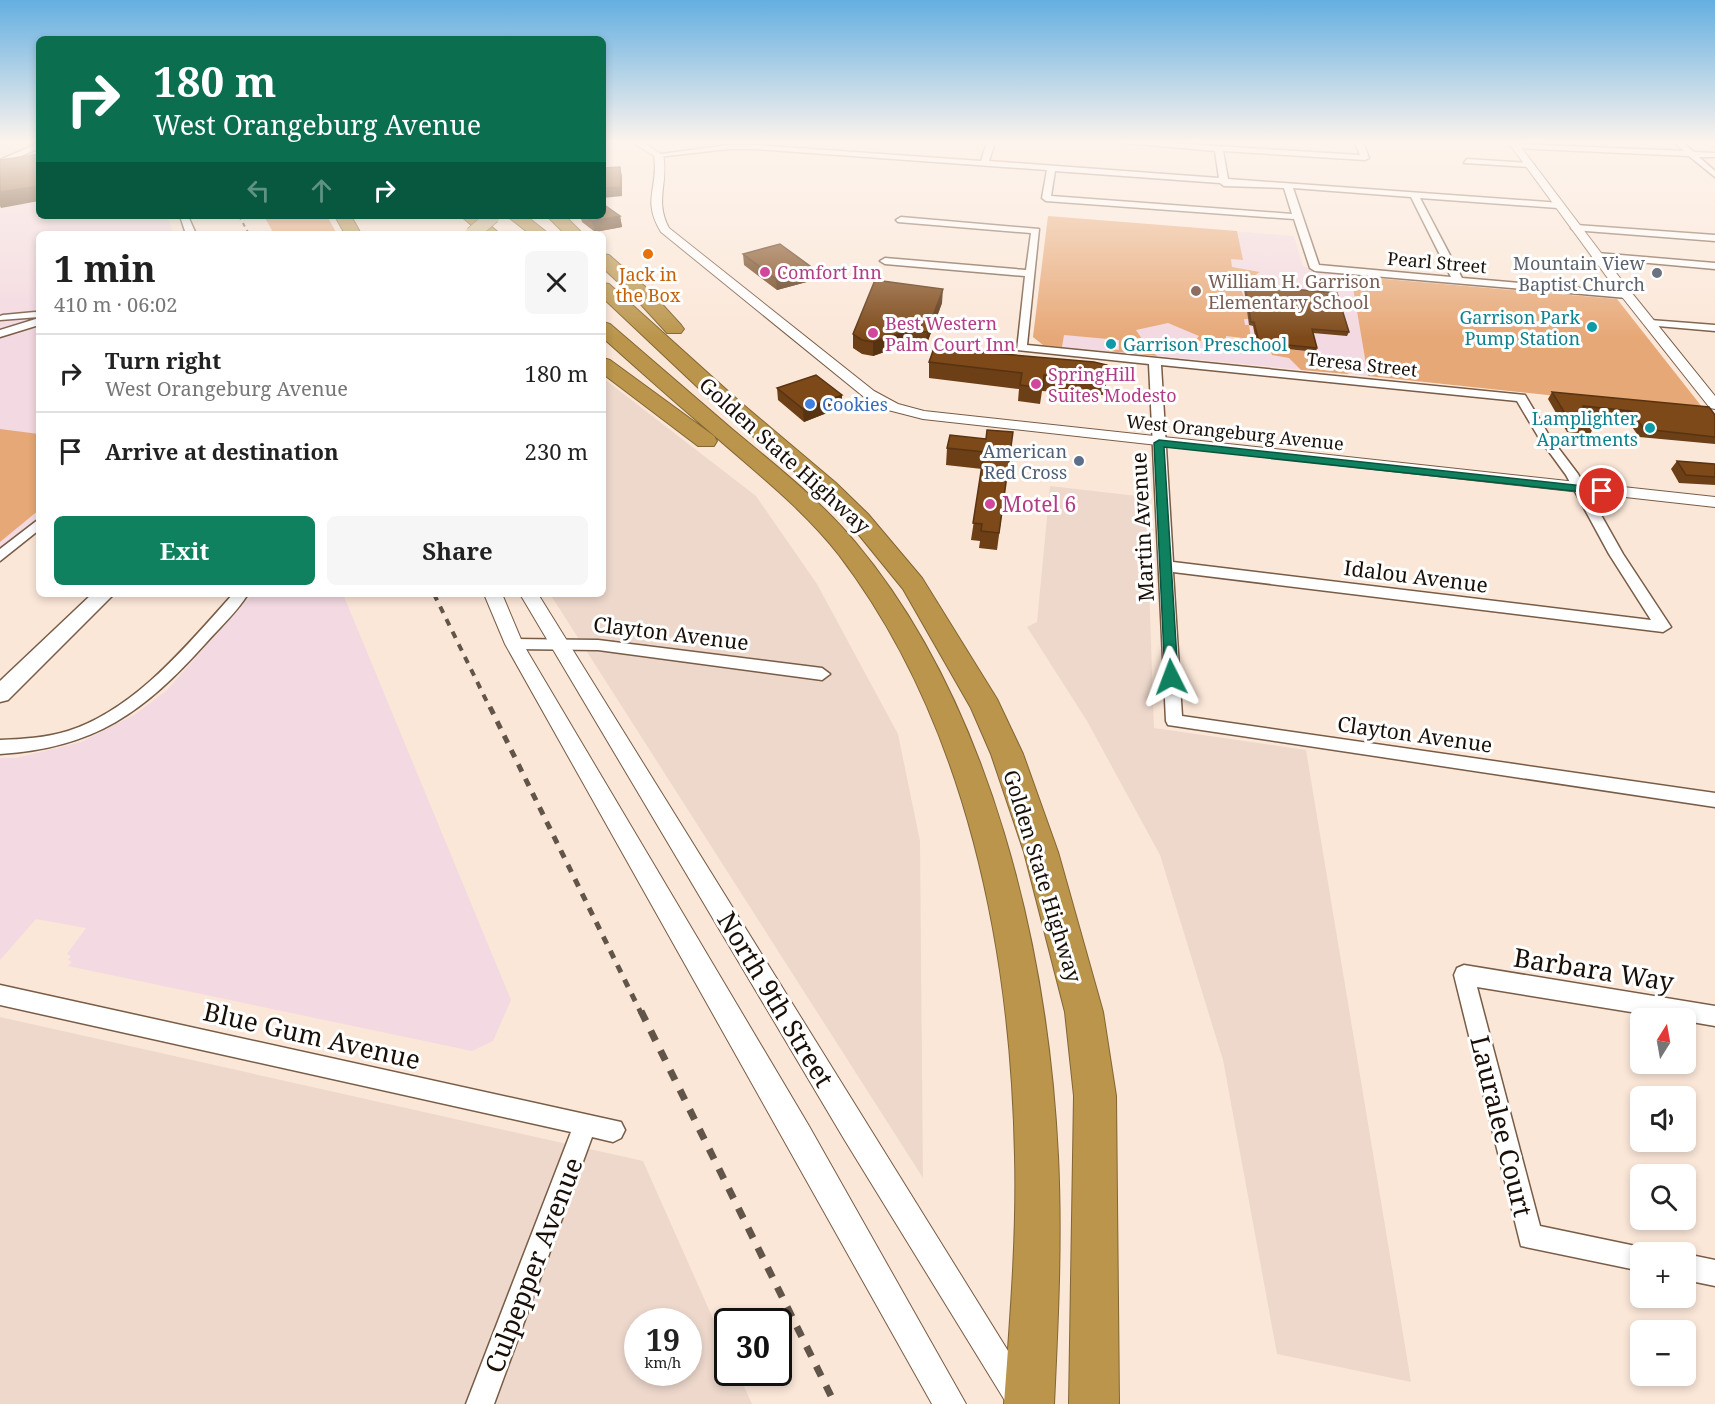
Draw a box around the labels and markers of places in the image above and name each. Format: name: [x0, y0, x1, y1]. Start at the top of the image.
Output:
marker: Jack in the Box: [641, 247, 655, 261]
place label: Mountain View Baptist Church: [1513, 251, 1645, 296]
place label: Comfort Inn: [777, 260, 882, 284]
place label: Jack in the Box: [616, 262, 681, 307]
marker: Comfort Inn: [758, 265, 772, 279]
marker: Mountain View Baptist Church: [1650, 266, 1664, 280]
place label: William H. Garrison Elementary School: [1208, 269, 1381, 314]
marker: William H. Garrison Elementary School: [1189, 284, 1203, 298]
place label: Garrison Park Pump Station: [1459, 305, 1580, 350]
place label: Best Western Palm Court Inn: [885, 311, 1016, 356]
marker: Garrison Park Pump Station: [1585, 320, 1599, 334]
marker: Best Western Palm Court Inn: [866, 326, 880, 340]
place label: Garrison Preschool: [1123, 332, 1288, 356]
marker: Garrison Preschool: [1104, 337, 1118, 351]
place label: SpringHill Suites Modesto: [1048, 362, 1177, 407]
marker: SpringHill Suites Modesto: [1029, 377, 1043, 391]
place label: Cookies: [822, 392, 888, 416]
marker: Cookies: [803, 397, 817, 411]
place label: Lamplighter Apartments: [1532, 406, 1639, 451]
marker: Lamplighter Apartments: [1643, 421, 1657, 435]
place label: American Red Cross: [983, 439, 1067, 484]
marker: American Red Cross: [1072, 454, 1086, 468]
pin: [1576, 465, 1627, 516]
place label: Motel 6: [1002, 490, 1076, 518]
marker: Motel 6: [983, 497, 997, 511]

